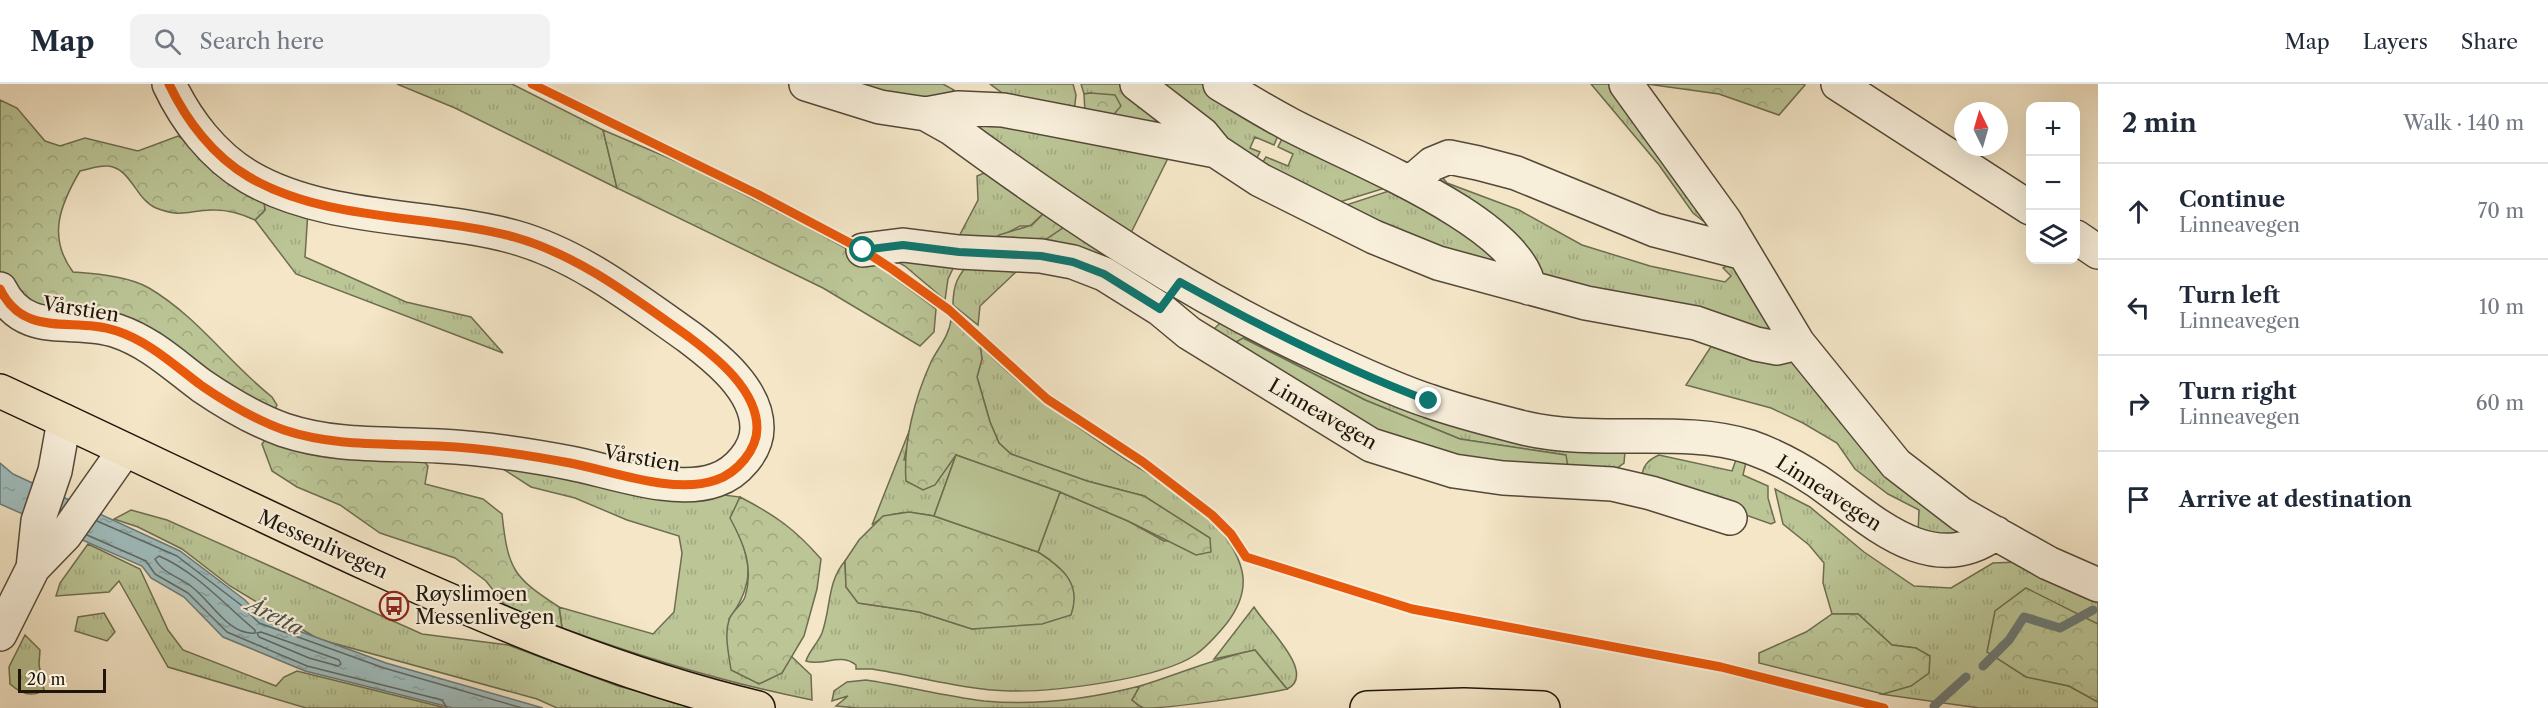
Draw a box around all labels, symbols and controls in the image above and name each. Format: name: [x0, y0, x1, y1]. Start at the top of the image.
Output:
search box: [130, 14, 550, 68]
text: Map: [30, 24, 94, 58]
icon: search: [151, 25, 184, 58]
text: Search here: [199, 28, 324, 55]
text: Map: [2285, 29, 2330, 54]
text: Layers: [2363, 29, 2428, 54]
text: Share: [2461, 29, 2518, 54]
north arrow: [1954, 102, 2008, 156]
map controls: [2026, 102, 2080, 264]
button: +: [2026, 102, 2080, 156]
text: 2 min: [2122, 107, 2197, 139]
text: Walk · 140 m: [2403, 111, 2524, 135]
button: −: [2026, 156, 2080, 210]
text: Continue: [2179, 186, 2285, 213]
icon: ahead: [2122, 195, 2155, 228]
text: 70 m: [2478, 199, 2524, 223]
button: layers: [2026, 210, 2080, 264]
text: Linneavegen: [2179, 213, 2300, 237]
route start: [849, 236, 875, 262]
text: Turn left: [2179, 282, 2280, 309]
street label: Vårstien: [40, 291, 121, 327]
icon: left: [2122, 291, 2155, 324]
text: 10 m: [2479, 295, 2524, 319]
text: Linneavegen: [2179, 309, 2300, 333]
street label: Linneavegen: [1265, 373, 1382, 455]
text: Turn right: [2179, 378, 2297, 405]
route end: [1415, 387, 1441, 413]
icon: right: [2122, 387, 2155, 420]
text: 60 m: [2476, 391, 2524, 415]
text: Linneavegen: [2179, 405, 2300, 429]
street label: Vårstien: [601, 439, 682, 477]
street label: Linneavegen: [1772, 450, 1887, 536]
icon: arrive: [2122, 483, 2155, 516]
text: Arrive at destination: [2179, 486, 2412, 513]
street label: Messenlivegen: [254, 505, 392, 584]
place label: Røyslimoen Messenlivegen: [415, 582, 555, 629]
water label: Åretta: [240, 590, 308, 641]
bus stop icon: Røyslimoen Messenlivegen: [378, 590, 410, 622]
scale bar: [18, 666, 106, 694]
text: 20 m: [27, 669, 66, 689]

